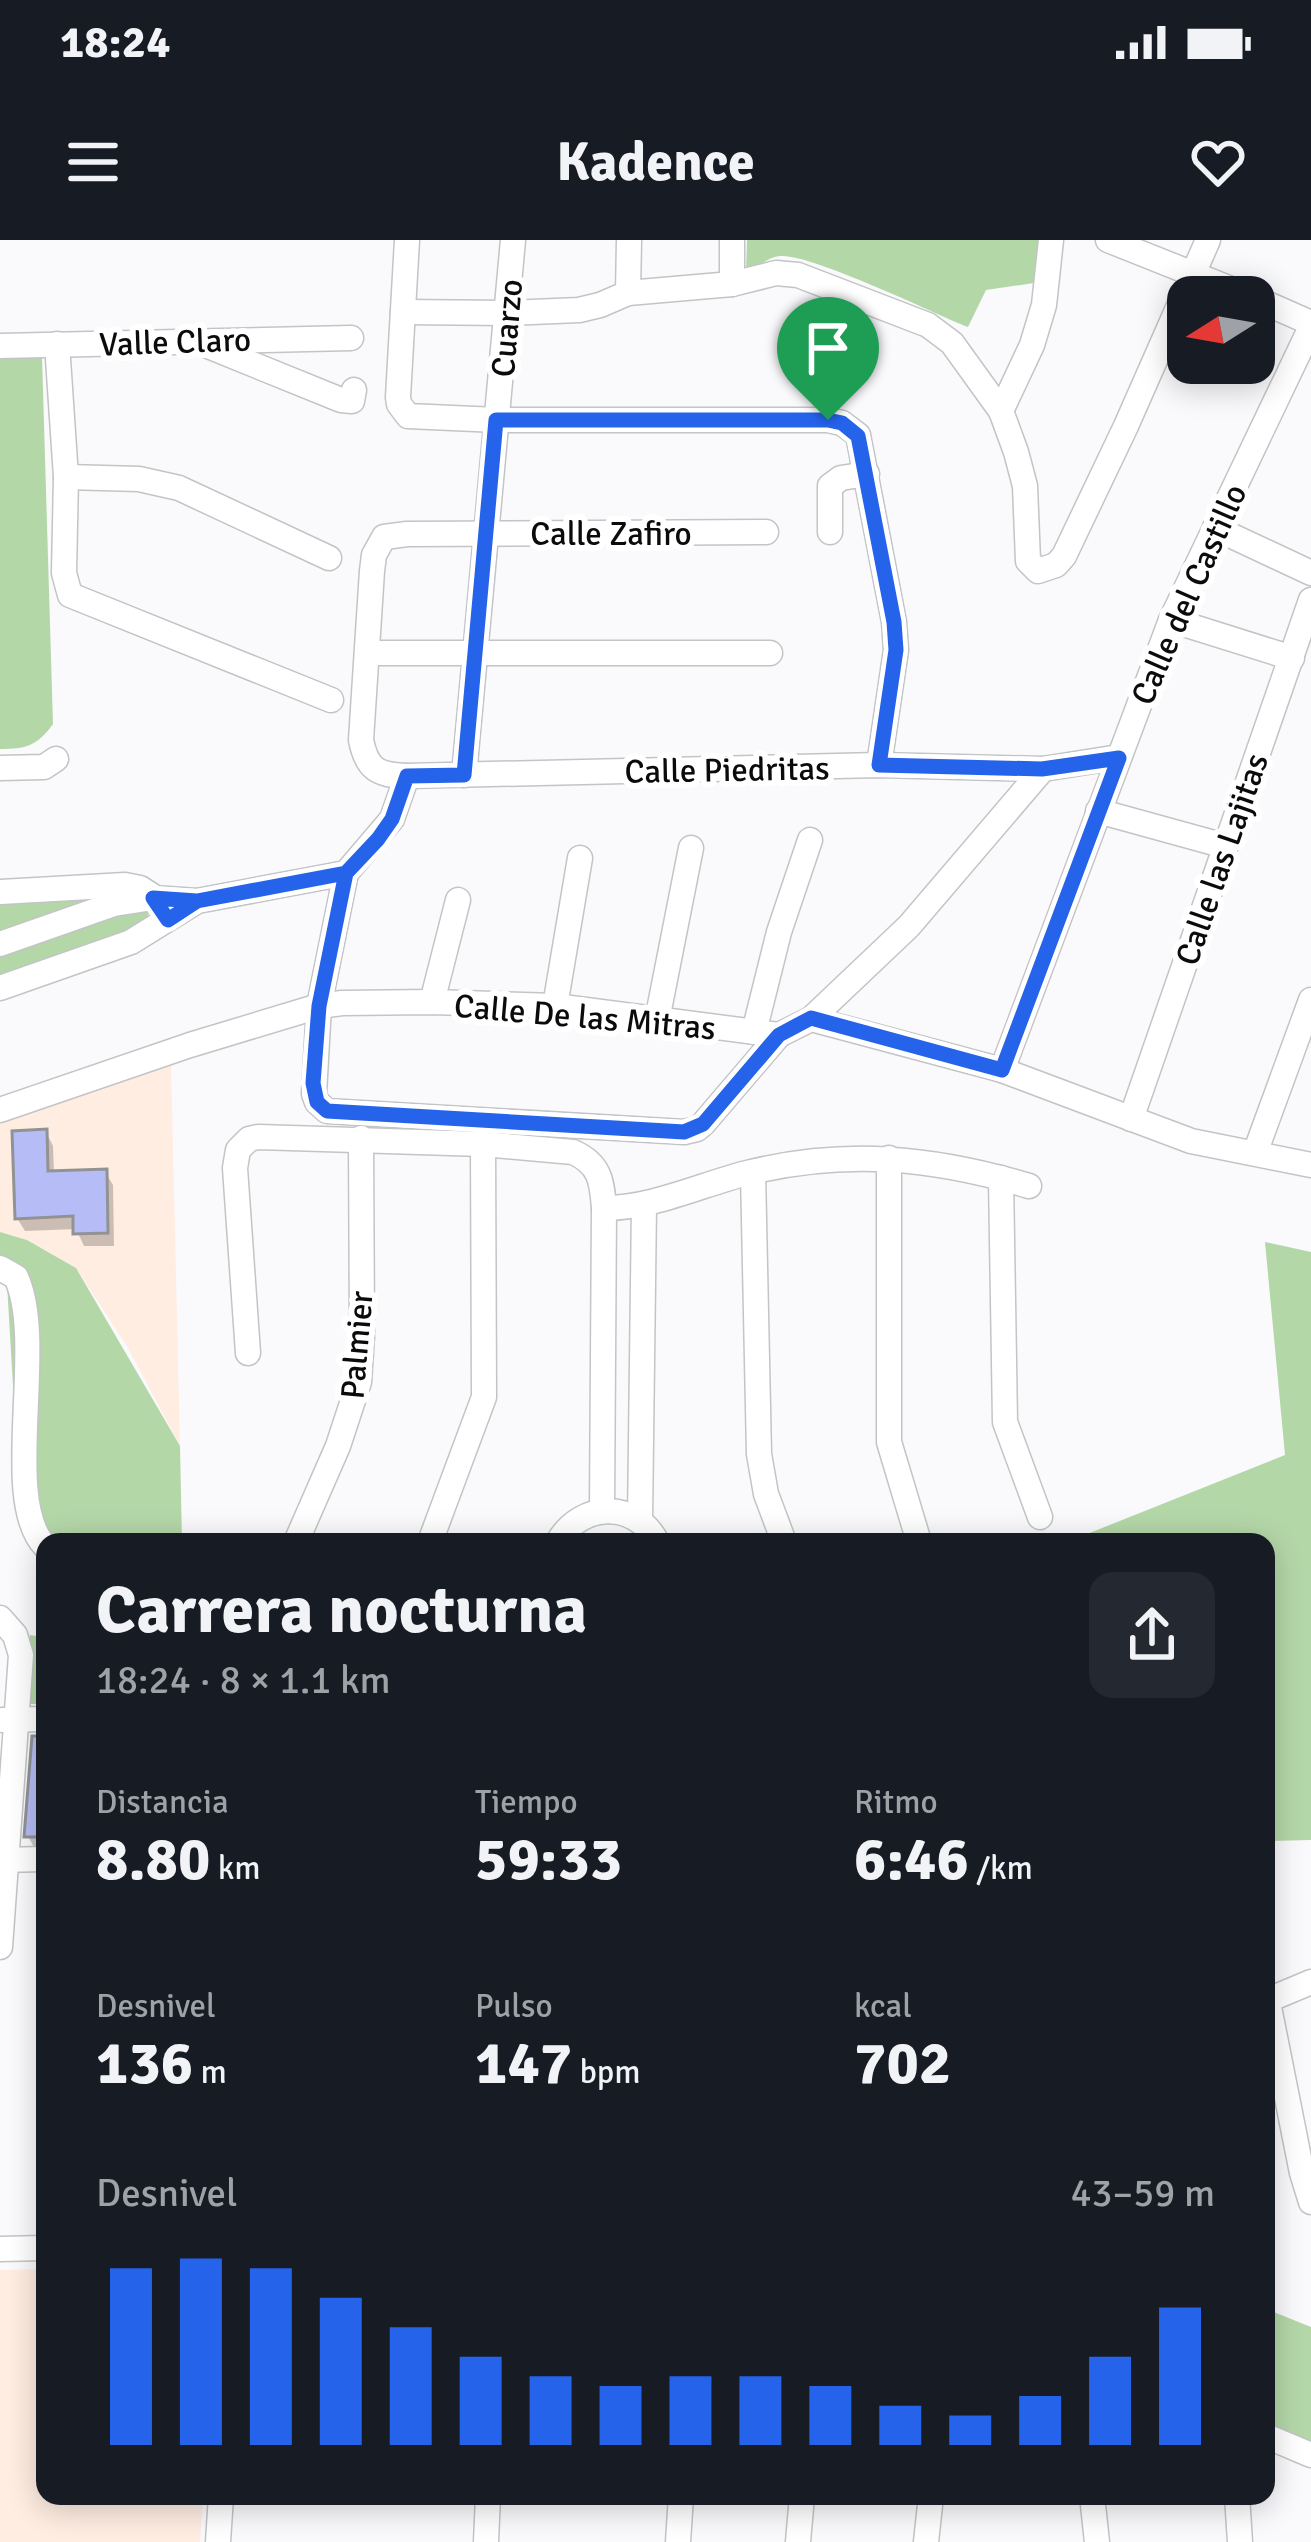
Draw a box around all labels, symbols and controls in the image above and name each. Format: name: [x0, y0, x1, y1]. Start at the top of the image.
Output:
text: 18:24: [60, 15, 170, 70]
icon: menu: [60, 129, 126, 195]
text: Kadence: [556, 129, 755, 196]
icon: heart: [1185, 129, 1251, 195]
north arrow: [1167, 276, 1275, 384]
map controls: [1167, 276, 1275, 384]
street label: Cuarzo: [483, 277, 532, 379]
pin: [777, 297, 879, 420]
icon: arrive: [795, 315, 861, 381]
street label: Valle Claro: [98, 319, 252, 366]
street label: Calle del Castillo: [1122, 478, 1256, 711]
street label: Calle Zafiro: [530, 514, 692, 555]
street label: Calle Piedritas: [624, 748, 830, 793]
street label: Calle las Lajitas: [1167, 748, 1278, 971]
street label: Calle De las Mitras: [452, 986, 717, 1049]
street label: Palmier: [332, 1289, 383, 1401]
text: Carrera nocturna: [96, 1570, 587, 1651]
button: share: [1089, 1572, 1215, 1698]
text: 18:24 · 8 × 1.1 km: [96, 1656, 391, 1704]
text: Distancia: [96, 1782, 229, 1823]
text: Tiempo: [475, 1782, 578, 1823]
text: Ritmo: [854, 1782, 938, 1823]
text: 8.80: [96, 1823, 210, 1897]
text: 59:33: [475, 1823, 622, 1897]
text: 6:46: [854, 1823, 969, 1897]
text: km: [210, 1848, 261, 1889]
text: /km: [969, 1848, 1033, 1889]
text: Desnivel: [96, 1986, 216, 2027]
text: Pulso: [475, 1986, 553, 2027]
text: kcal: [854, 1986, 912, 2027]
text: 136: [96, 2027, 193, 2101]
text: 147: [475, 2027, 572, 2101]
text: 702: [854, 2027, 951, 2101]
text: m: [193, 2052, 227, 2093]
text: bpm: [572, 2052, 641, 2093]
text: Desnivel: [96, 2169, 238, 2217]
text: 43–59 m: [1070, 2169, 1215, 2217]

